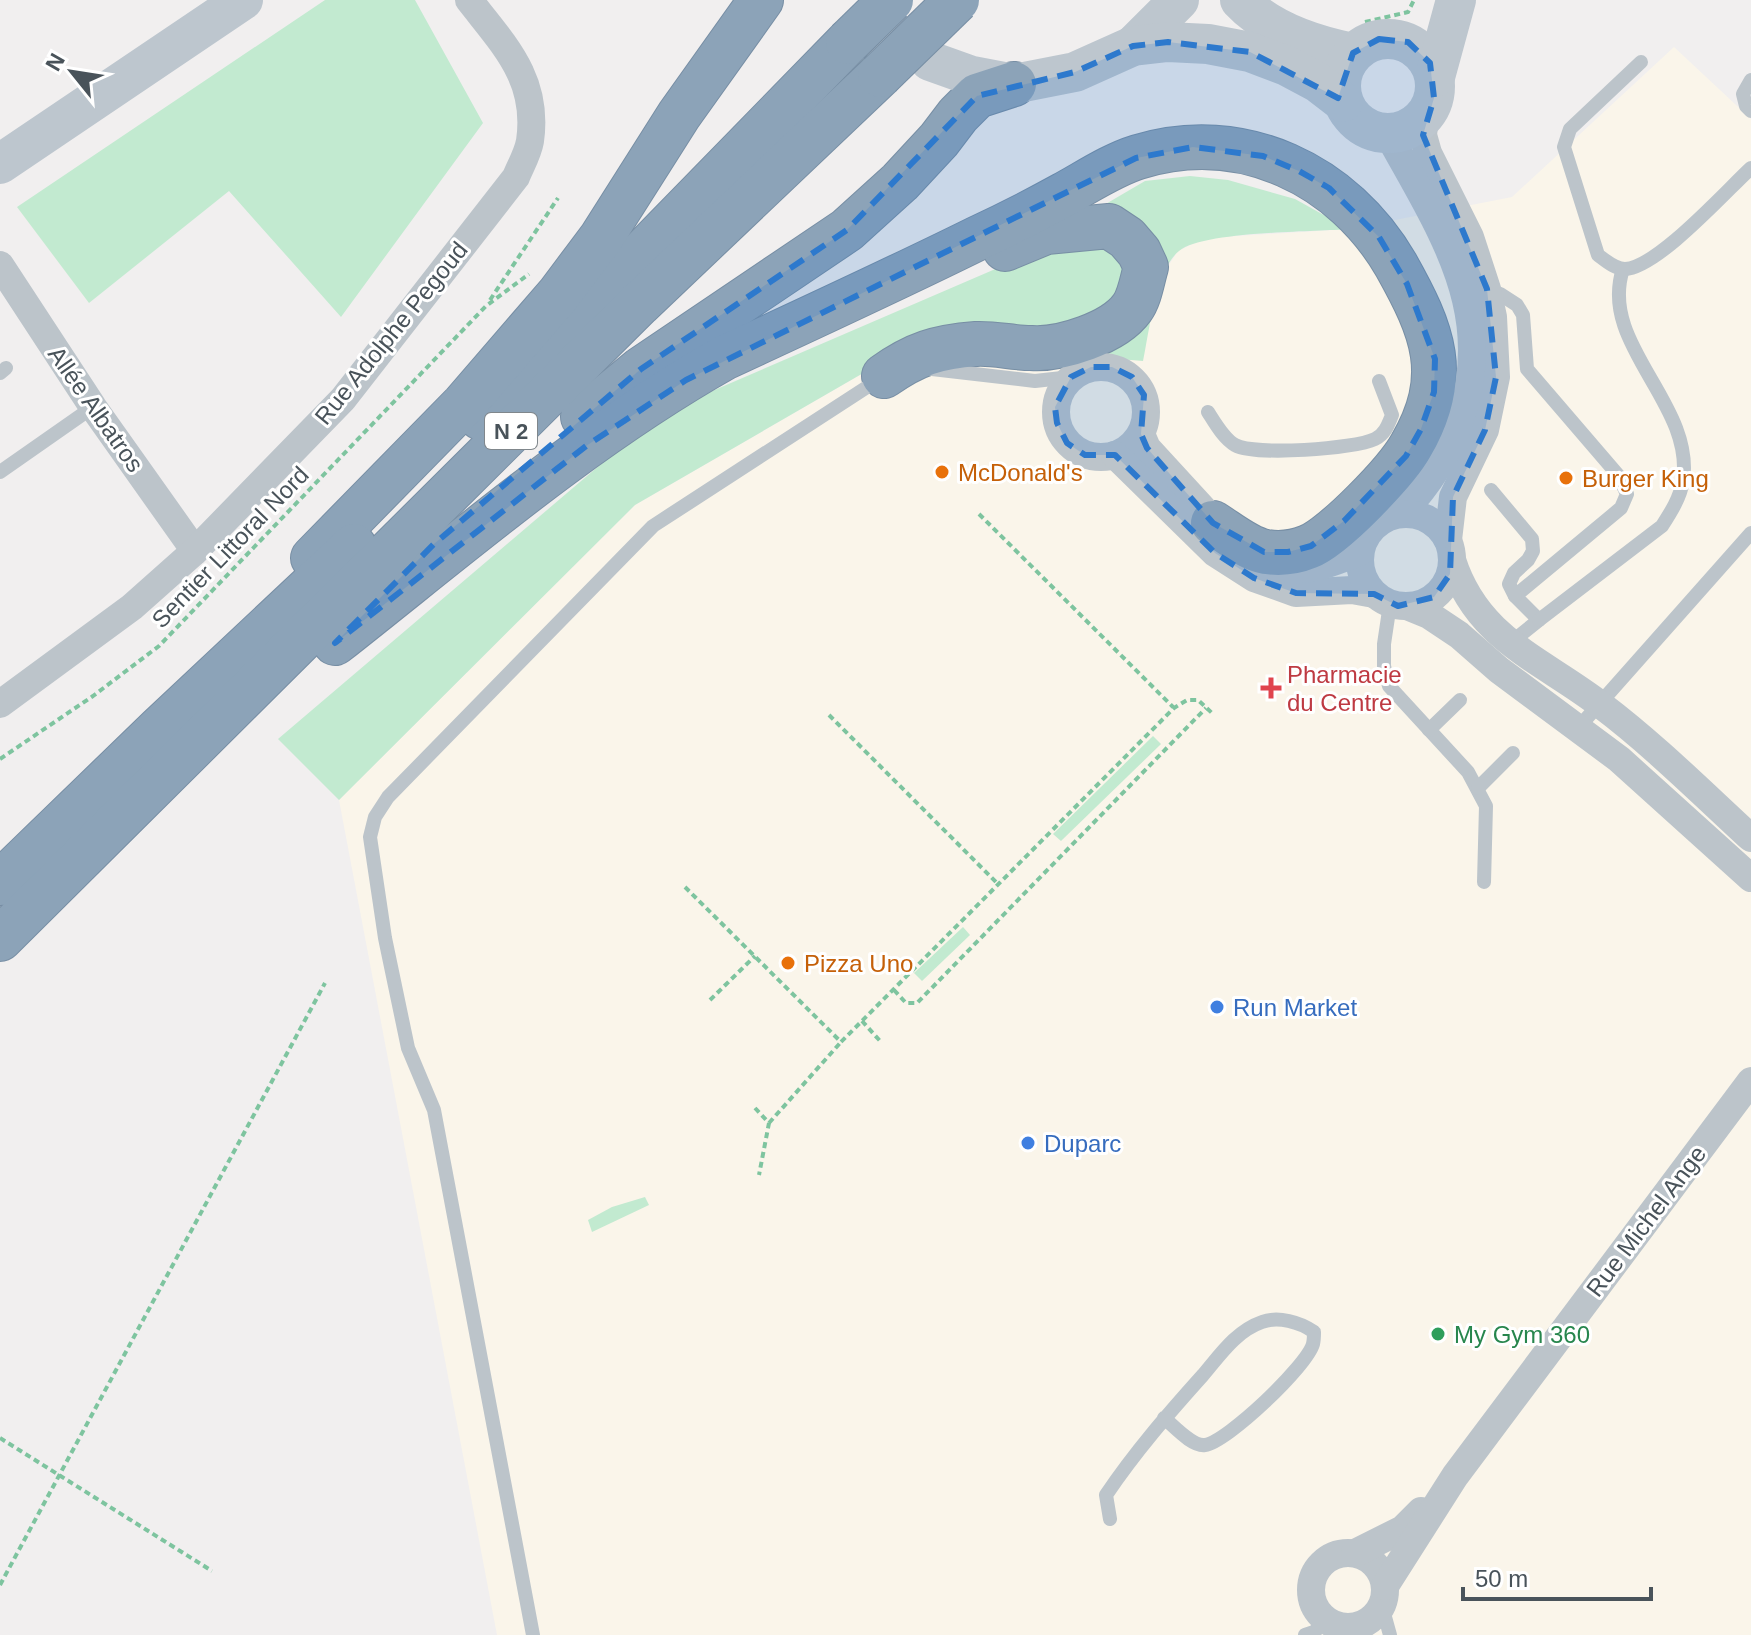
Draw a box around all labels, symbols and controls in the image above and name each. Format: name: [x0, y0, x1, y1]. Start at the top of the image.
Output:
north arrow: [32, 32, 112, 112]
text: N: [40, 49, 70, 75]
street label: Rue Adolphe Pegoud: [309, 236, 473, 430]
street label: Allée Albatros: [43, 341, 149, 477]
road number: N 2: [485, 413, 537, 449]
place label: McDonald's: [958, 459, 1083, 486]
street label: Sentier Littoral Nord: [146, 461, 314, 633]
marker: McDonald's: [933, 463, 951, 481]
place label: Burger King: [1582, 465, 1709, 492]
marker: Burger King: [1557, 469, 1575, 487]
place label: Pharmacie du Centre: [1287, 661, 1402, 716]
marker: Pharmacie du Centre: [1262, 679, 1280, 697]
place label: Pizza Uno: [804, 950, 913, 977]
marker: Pizza Uno: [779, 954, 797, 972]
place label: Run Market: [1233, 994, 1357, 1021]
marker: Run Market: [1208, 998, 1226, 1016]
place label: Duparc: [1044, 1130, 1121, 1157]
marker: Duparc: [1019, 1134, 1037, 1152]
street label: Rue Michel Ange: [1581, 1140, 1711, 1302]
place label: My Gym 360: [1454, 1321, 1590, 1348]
marker: My Gym 360: [1429, 1325, 1447, 1343]
scale bar: [1463, 1551, 1651, 1601]
text: 50 m: [1475, 1565, 1528, 1592]

